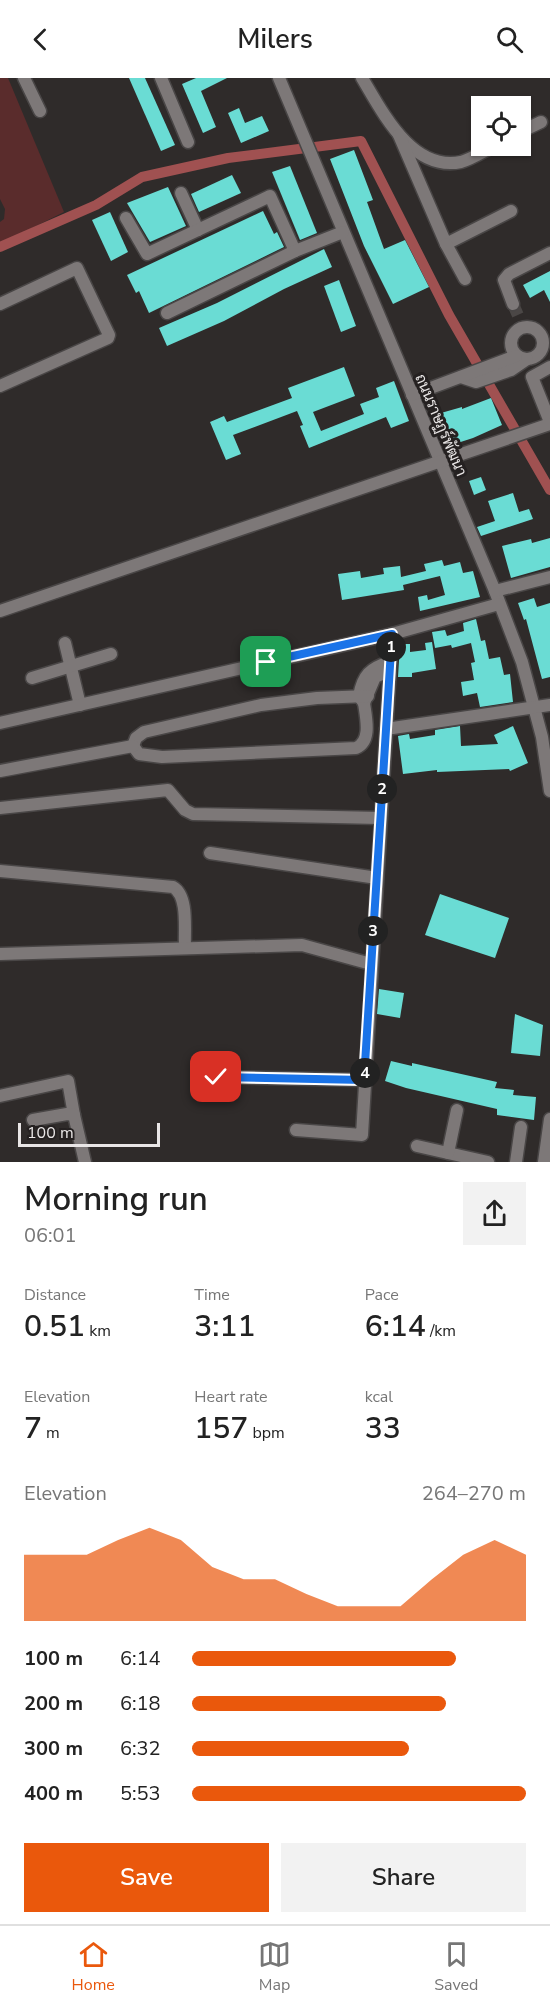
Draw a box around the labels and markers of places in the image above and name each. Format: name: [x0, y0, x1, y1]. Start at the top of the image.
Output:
pin: 1: [376, 632, 406, 662]
pin: [240, 636, 291, 687]
pin: 2: [367, 774, 397, 804]
pin: 3: [358, 916, 388, 946]
pin: [190, 1051, 241, 1102]
pin: 4: [350, 1058, 380, 1088]

